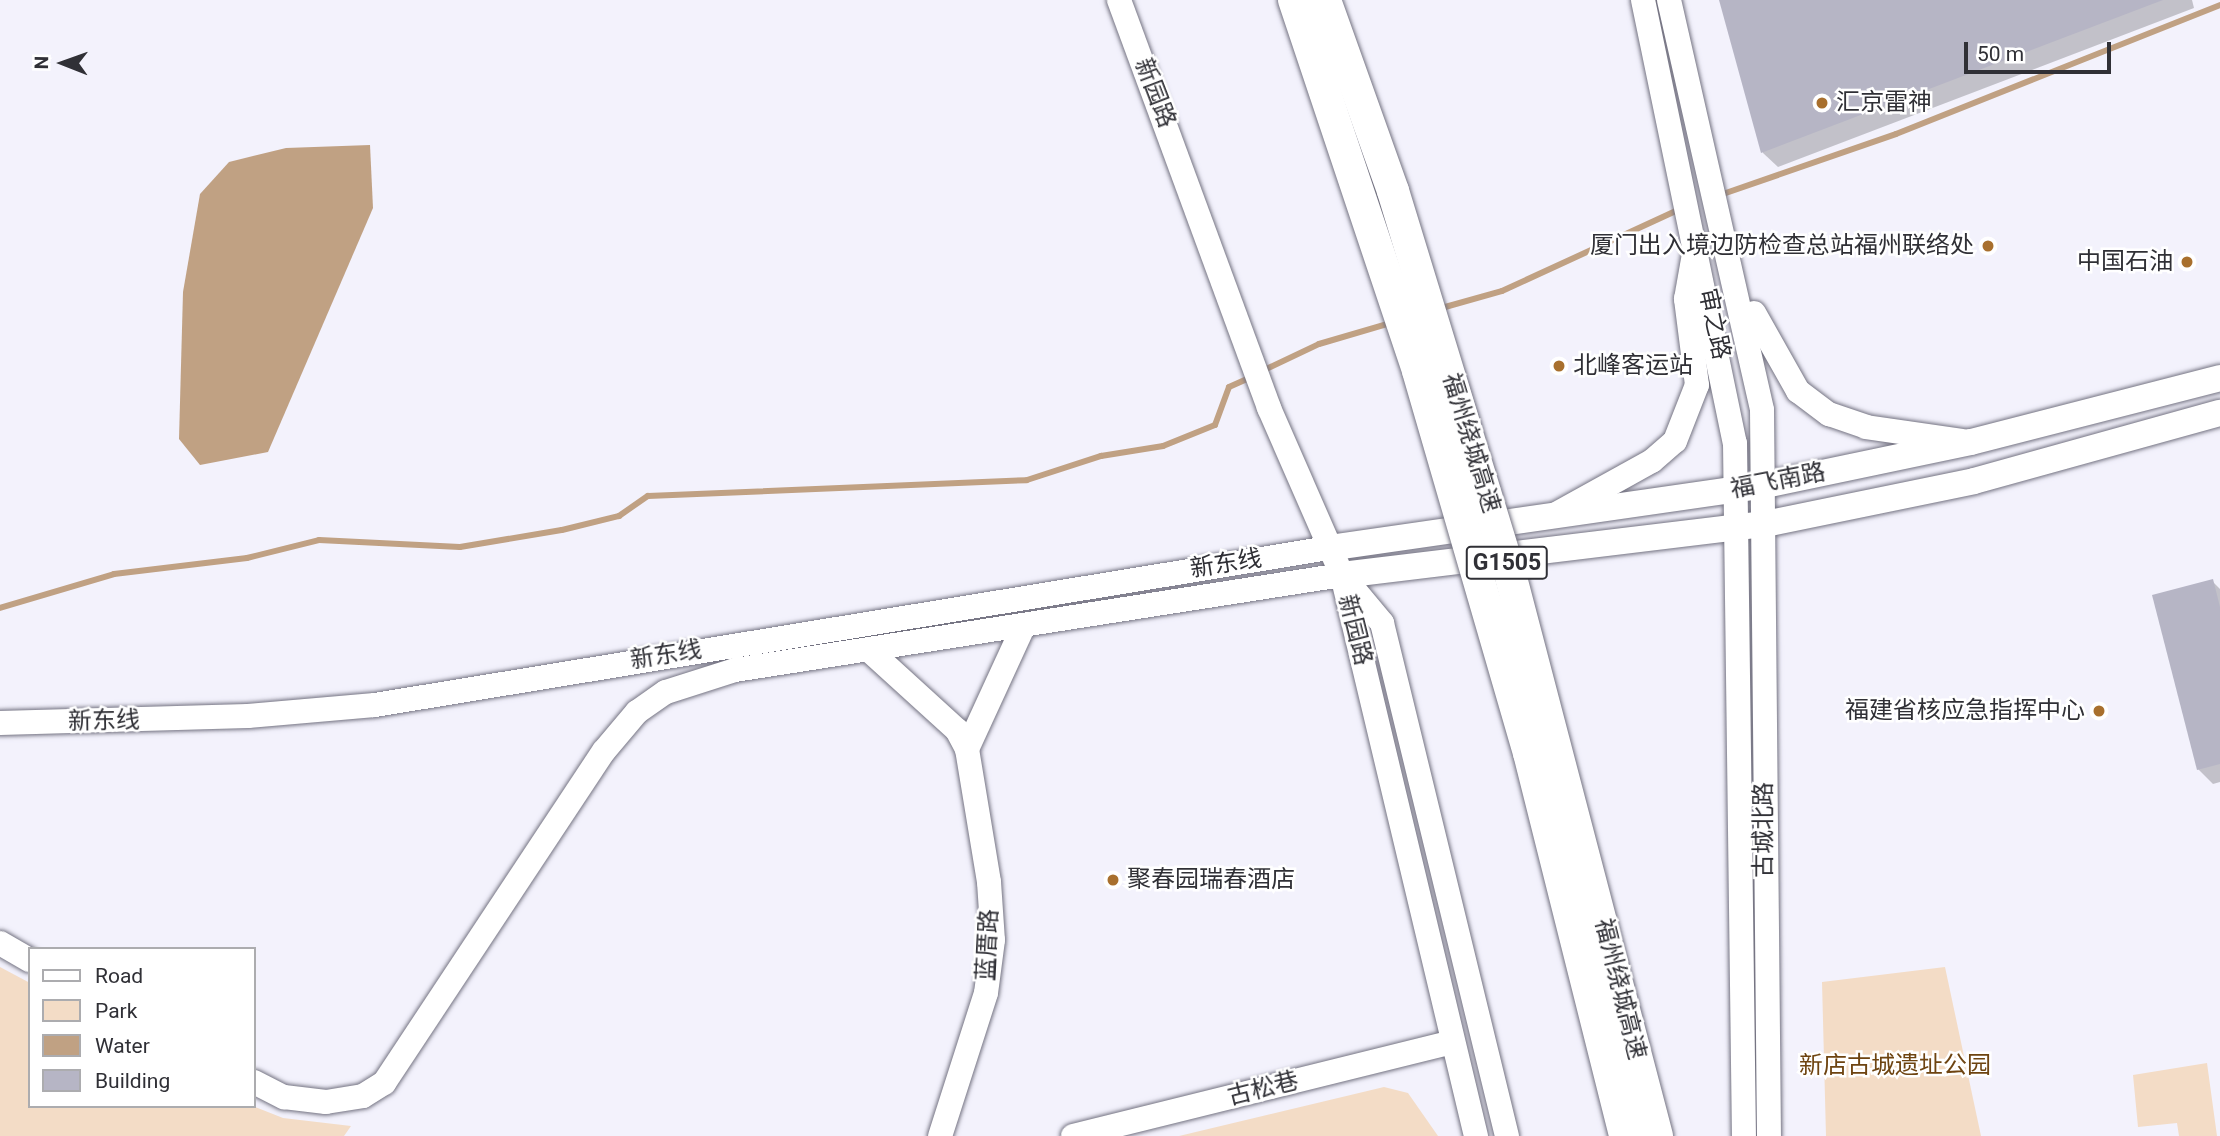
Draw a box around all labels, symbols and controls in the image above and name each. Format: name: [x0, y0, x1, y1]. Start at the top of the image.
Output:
north arrow: [28, 28, 98, 98]
scale bar: [1968, 28, 2115, 72]
text: 50 m: [1977, 42, 2024, 66]
street label: 新园路: [1129, 54, 1181, 132]
text: N: [30, 56, 53, 70]
place label: 汇京雷神: [1836, 89, 1932, 117]
marker: 汇京雷神: [1814, 95, 1830, 111]
place label: 厦门出入境边防检查总站福州联络处: [1590, 232, 1974, 260]
marker: 厦门出入境边防检查总站福州联络处: [1980, 238, 1996, 254]
place label: 中国石油: [2077, 248, 2173, 276]
marker: 中国石油: [2179, 254, 2195, 270]
street label: 审之路: [1692, 286, 1736, 362]
place label: 北峰客运站: [1573, 352, 1693, 380]
marker: 北峰客运站: [1551, 358, 1567, 374]
street label: 福州绕城高速: [1436, 370, 1506, 516]
street label: 福飞南路: [1728, 458, 1828, 504]
street label: 新东线: [1188, 544, 1264, 584]
road number: G1505: [1465, 544, 1549, 582]
street label: 新园路: [1332, 592, 1378, 668]
street label: 新东线: [628, 635, 704, 675]
place label: 福建省核应急指挥中心: [1845, 697, 2085, 725]
marker: 福建省核应急指挥中心: [2091, 703, 2107, 719]
street label: 新东线: [68, 706, 140, 736]
street label: 古城北路: [1750, 782, 1778, 878]
place label: 聚春园瑞春酒店: [1127, 866, 1295, 894]
marker: 聚春园瑞春酒店: [1105, 872, 1121, 888]
street label: 蓝厝路: [972, 908, 1004, 982]
street label: 福州绕城高速: [1589, 916, 1651, 1062]
legend: [28, 947, 256, 1108]
text: Road: [95, 964, 143, 988]
text: Park: [95, 999, 137, 1023]
text: Water: [95, 1034, 150, 1058]
park label: 新店古城遗址公园: [1799, 1052, 1991, 1080]
street label: 古松巷: [1225, 1066, 1301, 1112]
text: Building: [95, 1069, 170, 1093]

